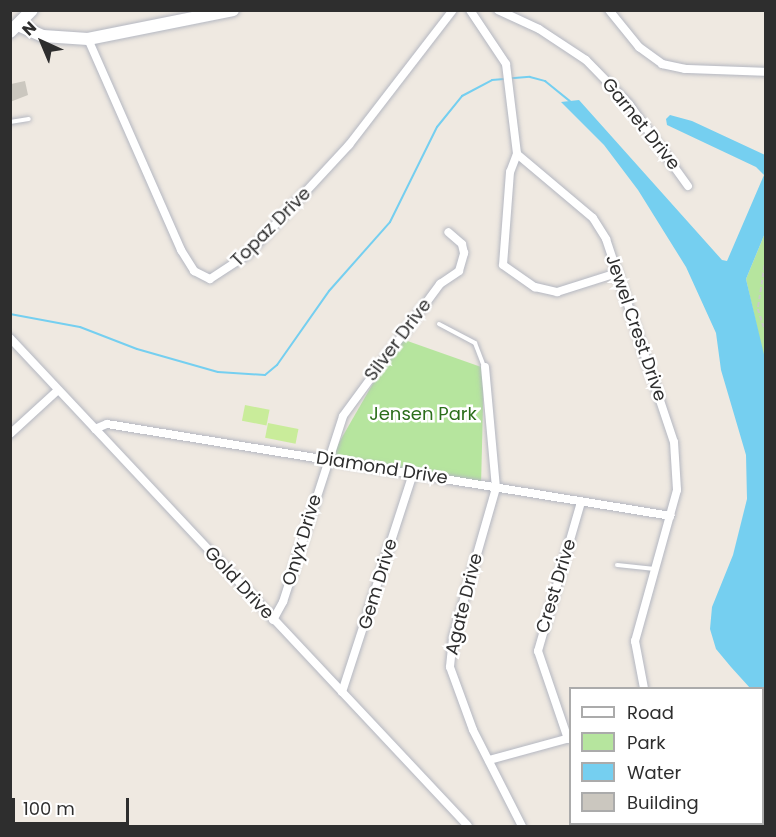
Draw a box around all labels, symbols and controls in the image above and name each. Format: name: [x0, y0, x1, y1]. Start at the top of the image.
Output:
north arrow: [12, 12, 72, 72]
text: N: [17, 16, 41, 41]
street label: Garnet Drive: [597, 74, 685, 174]
street label: Topaz Drive: [227, 183, 315, 271]
street label: Jewel Crest Drive: [601, 252, 671, 404]
street label: Silver Drive: [360, 295, 436, 385]
park label: Jensen Park: [369, 403, 477, 425]
street label: Diamond Drive: [315, 447, 449, 489]
street label: Onyx Drive: [278, 492, 326, 588]
street label: Gem Drive: [354, 536, 402, 632]
street label: Crest Drive: [531, 536, 581, 636]
street label: Gold Drive: [200, 542, 278, 624]
street label: Agate Drive: [441, 551, 487, 657]
legend: [569, 687, 764, 825]
text: Road: [627, 700, 674, 725]
text: Park: [627, 730, 666, 755]
text: Water: [627, 760, 681, 785]
scale bar: [15, 786, 132, 824]
text: Building: [627, 790, 699, 815]
text: 100 m: [23, 796, 75, 821]

